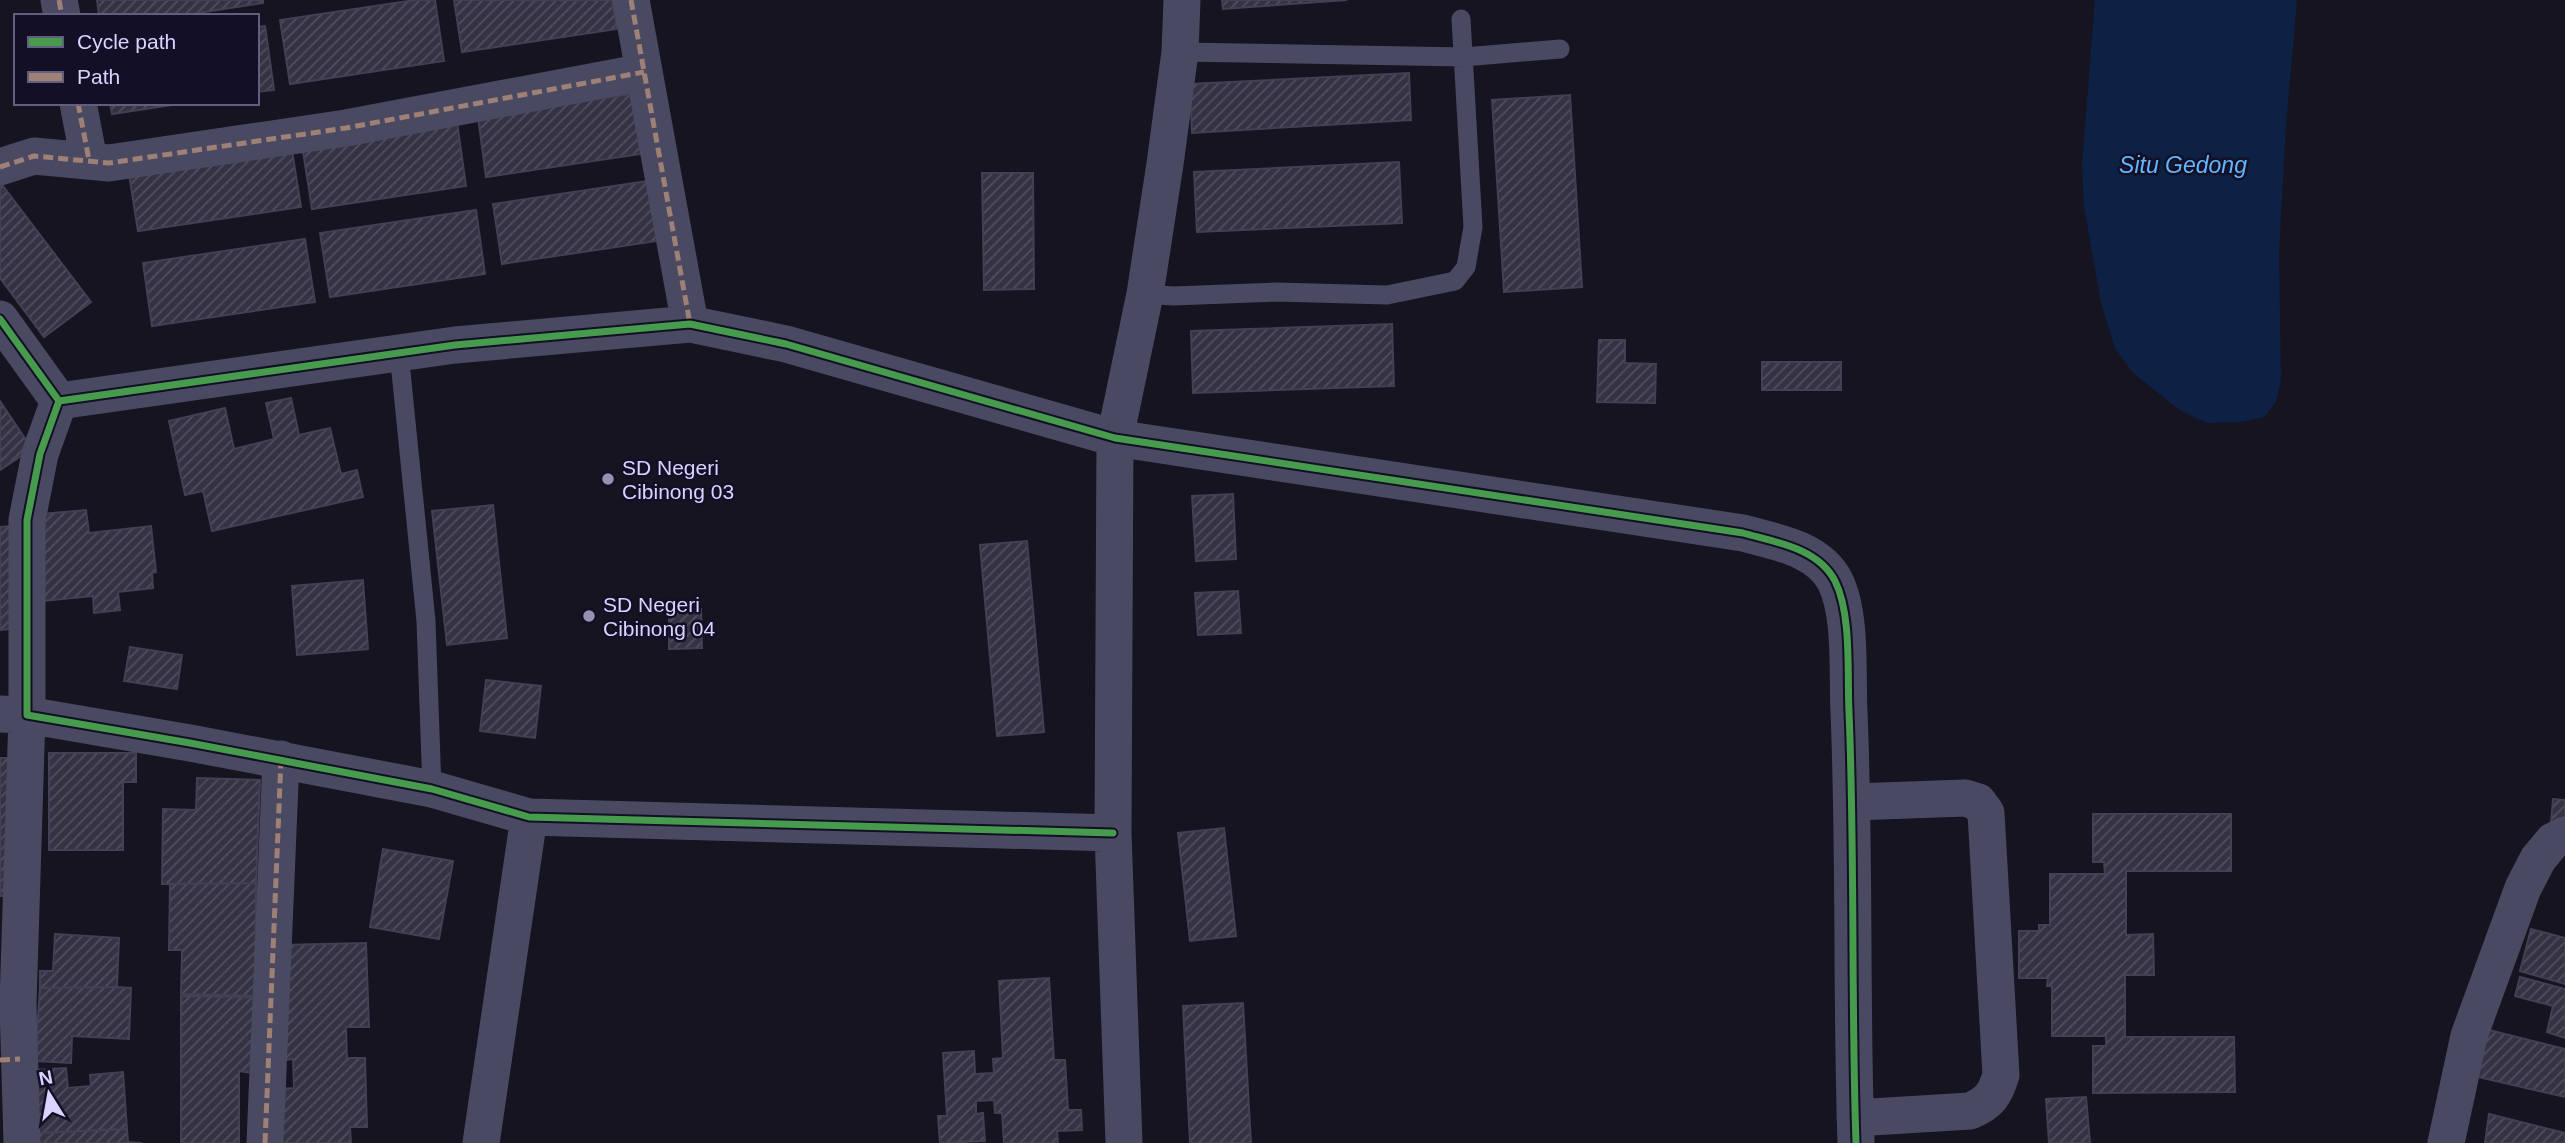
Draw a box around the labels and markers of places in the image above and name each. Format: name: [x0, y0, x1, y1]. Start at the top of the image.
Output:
place label: SD Negeri Cibinong 03: [622, 456, 734, 503]
marker: SD Negeri Cibinong 03: [600, 471, 616, 487]
place label: SD Negeri Cibinong 04: [603, 593, 715, 640]
marker: SD Negeri Cibinong 04: [581, 608, 597, 624]

